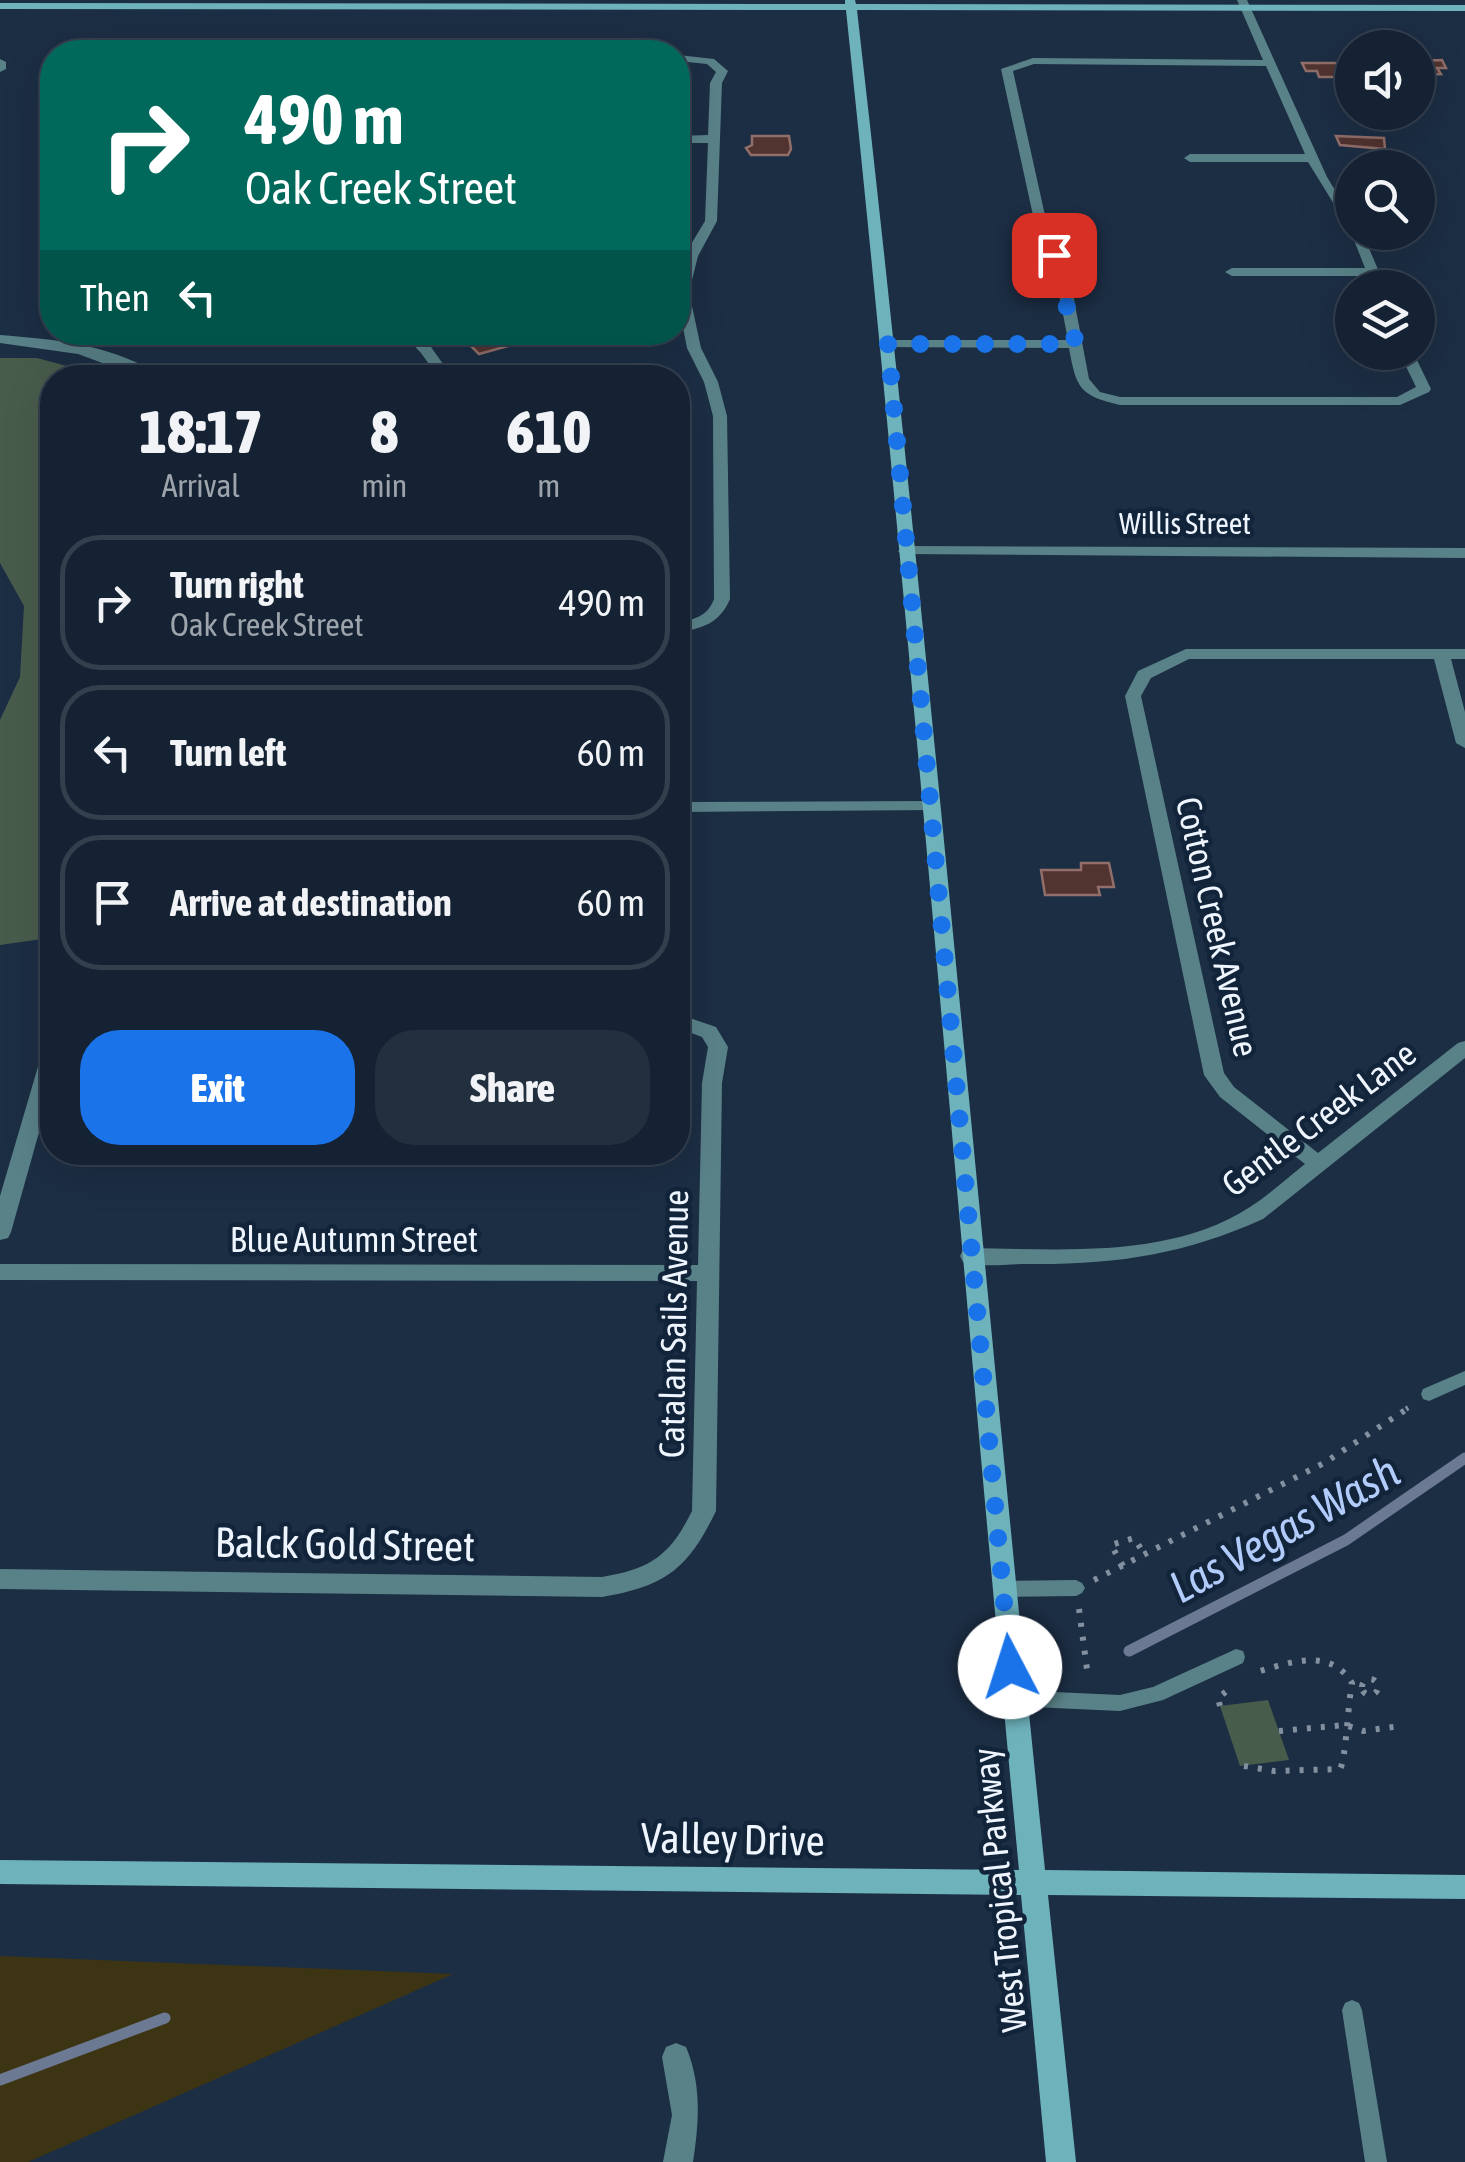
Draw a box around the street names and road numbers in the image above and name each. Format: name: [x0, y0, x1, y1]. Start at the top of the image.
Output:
street label: Willis Street: [1119, 506, 1251, 540]
street label: Cotton Creek Avenue: [1169, 793, 1267, 1060]
street label: Gentle Creek Lane: [1214, 1033, 1423, 1204]
street label: Catalan Sails Avenue: [651, 1190, 695, 1458]
street label: Blue Autumn Street: [230, 1219, 478, 1259]
street label: Balck Gold Street: [214, 1518, 476, 1570]
street label: West Tropical Parkway: [964, 1746, 1034, 2034]
street label: Valley Drive: [641, 1813, 825, 1865]

